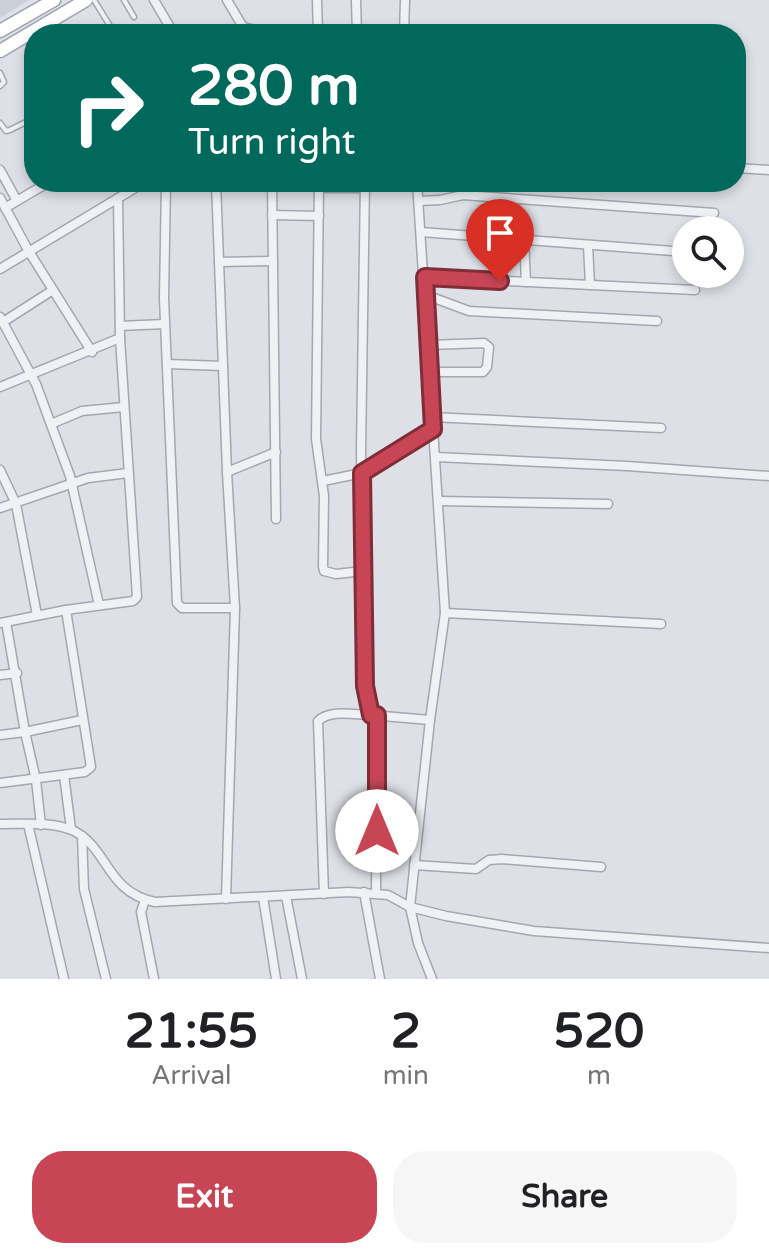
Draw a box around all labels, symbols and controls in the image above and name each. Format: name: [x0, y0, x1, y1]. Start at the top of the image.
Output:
text: 280 m: [188, 53, 359, 120]
icon: right: [56, 56, 160, 160]
text: Turn right: [188, 121, 355, 164]
pin: [466, 199, 534, 281]
icon: arrive: [478, 211, 522, 255]
map controls: [672, 216, 744, 288]
button: search: [672, 216, 744, 288]
position arrow: [335, 789, 419, 873]
text: 21:55: [125, 1003, 258, 1061]
text: 2: [391, 1003, 421, 1061]
text: 520: [554, 1003, 644, 1061]
text: Arrival: [151, 1060, 232, 1091]
text: min: [383, 1060, 429, 1091]
text: m: [587, 1060, 611, 1091]
button: Exit: [32, 1151, 377, 1243]
button: Share: [393, 1151, 737, 1243]

